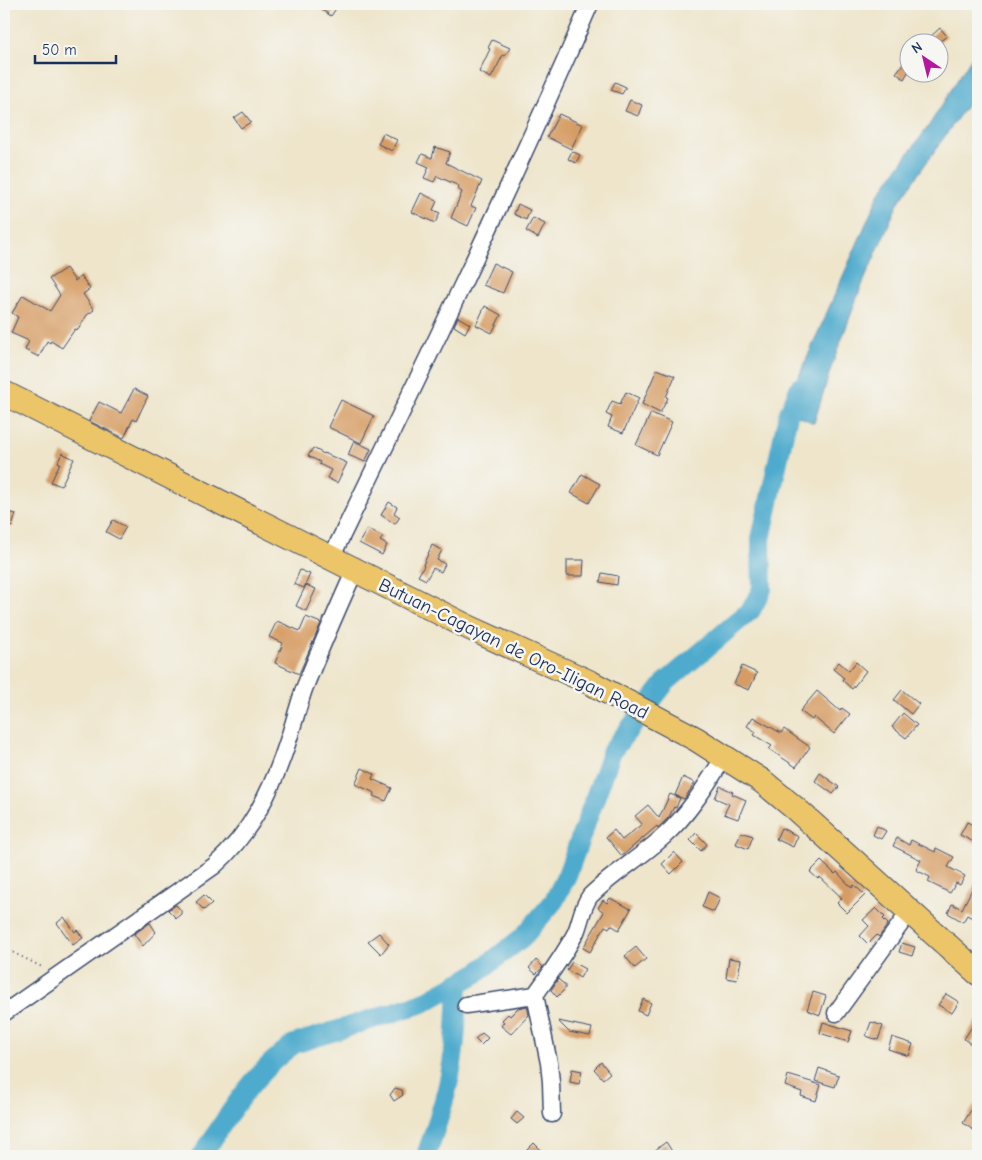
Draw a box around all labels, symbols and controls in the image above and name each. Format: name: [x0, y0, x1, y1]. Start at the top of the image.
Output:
scale bar: [35, 32, 116, 64]
north arrow: [900, 32, 950, 82]
text: N: [908, 38, 925, 57]
text: 50 m: [42, 41, 77, 59]
street label: Butuan-Cagayan de Oro-Iligan Road: [375, 574, 652, 724]

